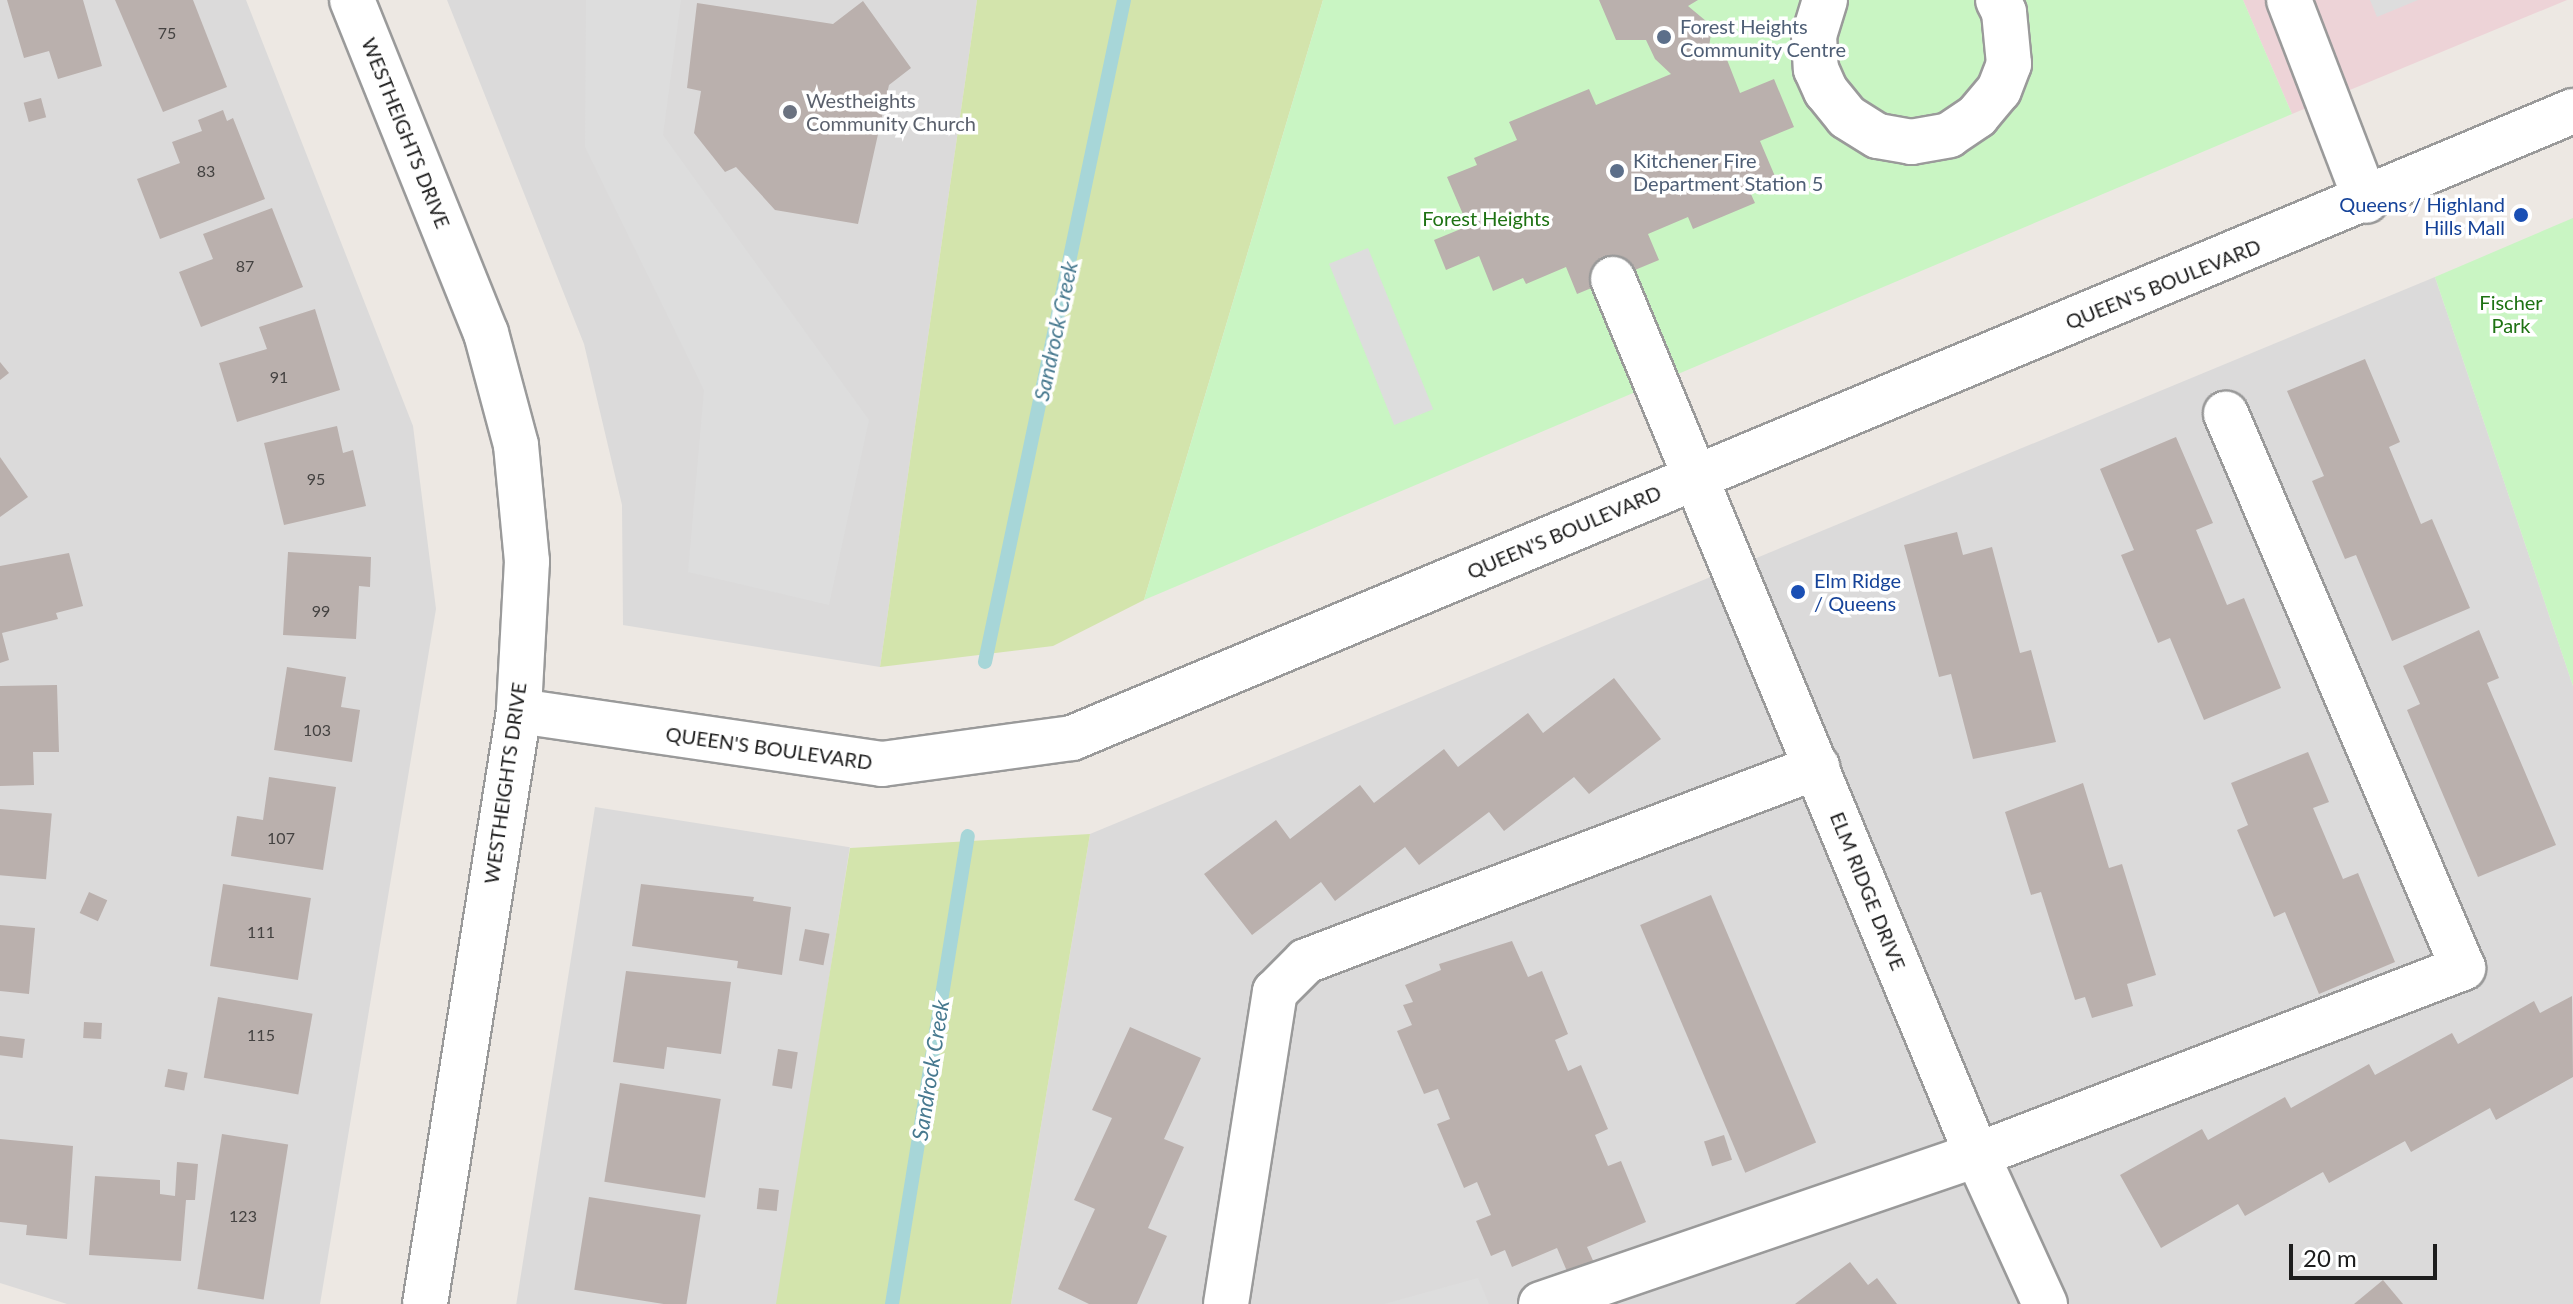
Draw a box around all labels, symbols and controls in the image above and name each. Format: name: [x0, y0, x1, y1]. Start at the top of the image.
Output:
place label: Forest Heights Community Centre: [1680, 14, 1846, 61]
house number: 75: [158, 23, 176, 43]
marker: Forest Heights Community Centre: [1655, 28, 1673, 46]
street label: WESTHEIGHTS DRIVE: [357, 34, 455, 232]
place label: Westheights Community Church: [806, 88, 976, 135]
marker: Westheights Community Church: [781, 103, 799, 121]
place label: Kitchener Fire Department Station 5: [1633, 148, 1823, 195]
house number: 83: [197, 161, 215, 181]
marker: Kitchener Fire Department Station 5: [1608, 162, 1626, 180]
place label: Queens / Highland Hills Mall: [2339, 192, 2505, 239]
park label: Forest Heights: [1422, 206, 1550, 230]
marker: Queens / Highland Hills Mall: [2512, 206, 2530, 224]
street label: QUEEN'S BOULEVARD: [2062, 234, 2264, 334]
house number: 87: [236, 256, 254, 276]
water label: Sandrock Creek: [1027, 259, 1083, 403]
park label: Fischer Park: [2479, 290, 2543, 337]
house number: 91: [270, 367, 288, 387]
house number: 95: [307, 469, 325, 489]
street label: QUEEN'S BOULEVARD: [1463, 480, 1665, 584]
place label: Elm Ridge / Queens: [1814, 568, 1901, 615]
marker: Elm Ridge / Queens: [1789, 583, 1807, 601]
house number: 99: [312, 601, 330, 621]
street label: WESTHEIGHTS DRIVE: [479, 681, 531, 885]
house number: 103: [303, 720, 331, 740]
street label: QUEEN'S BOULEVARD: [664, 722, 874, 774]
street label: ELM RIDGE DRIVE: [1825, 808, 1911, 974]
house number: 107: [267, 828, 295, 848]
house number: 111: [247, 922, 275, 942]
water label: Sandrock Creek: [906, 998, 954, 1142]
house number: 115: [247, 1025, 275, 1045]
house number: 123: [229, 1206, 257, 1226]
scale bar: [2293, 1228, 2441, 1278]
text: 20 m: [2303, 1243, 2357, 1272]

